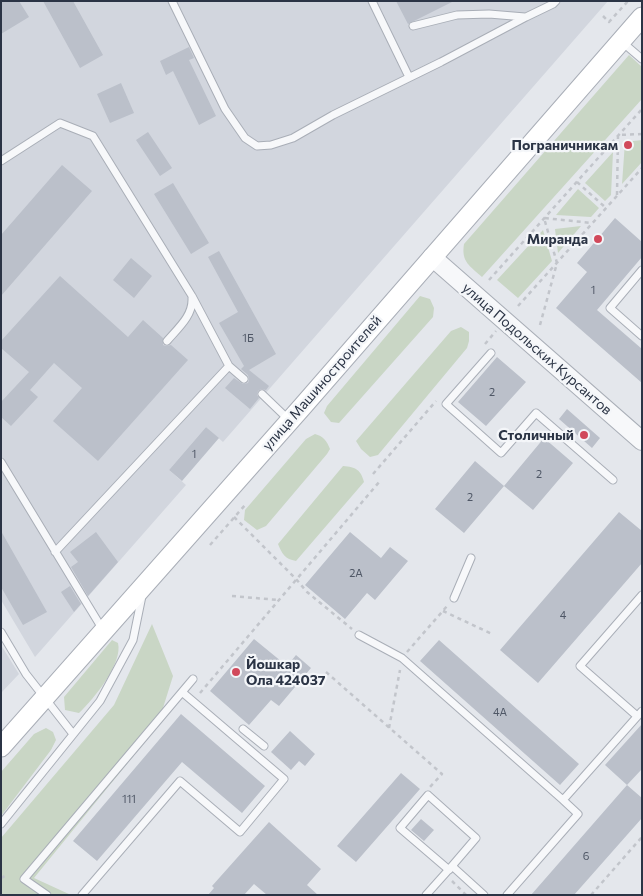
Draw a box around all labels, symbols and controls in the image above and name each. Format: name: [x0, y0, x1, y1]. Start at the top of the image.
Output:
place label: Пограничникам: [512, 137, 618, 153]
marker: Пограничникам: [622, 139, 634, 151]
place label: Миранда: [527, 231, 588, 247]
marker: Миранда: [592, 233, 604, 245]
street label: улица Подольских Курсантов: [459, 279, 615, 419]
house number: 1: [591, 283, 595, 297]
street label: улица Машиностроителей: [259, 312, 385, 454]
house number: 1Б: [242, 331, 254, 345]
house number: 2: [489, 385, 495, 399]
place label: Столичный: [498, 427, 574, 443]
marker: Столичный: [578, 429, 590, 441]
house number: 1: [192, 447, 196, 461]
house number: 2: [536, 467, 542, 481]
house number: 2: [467, 490, 473, 504]
house number: 2А: [349, 566, 363, 580]
house number: 4: [560, 608, 566, 622]
place label: Йошкар Ола 424037: [246, 656, 325, 689]
marker: Йошкар Ола 424037: [230, 666, 242, 678]
house number: 4А: [493, 705, 507, 719]
house number: 111: [122, 792, 136, 806]
house number: 6: [583, 849, 589, 863]

